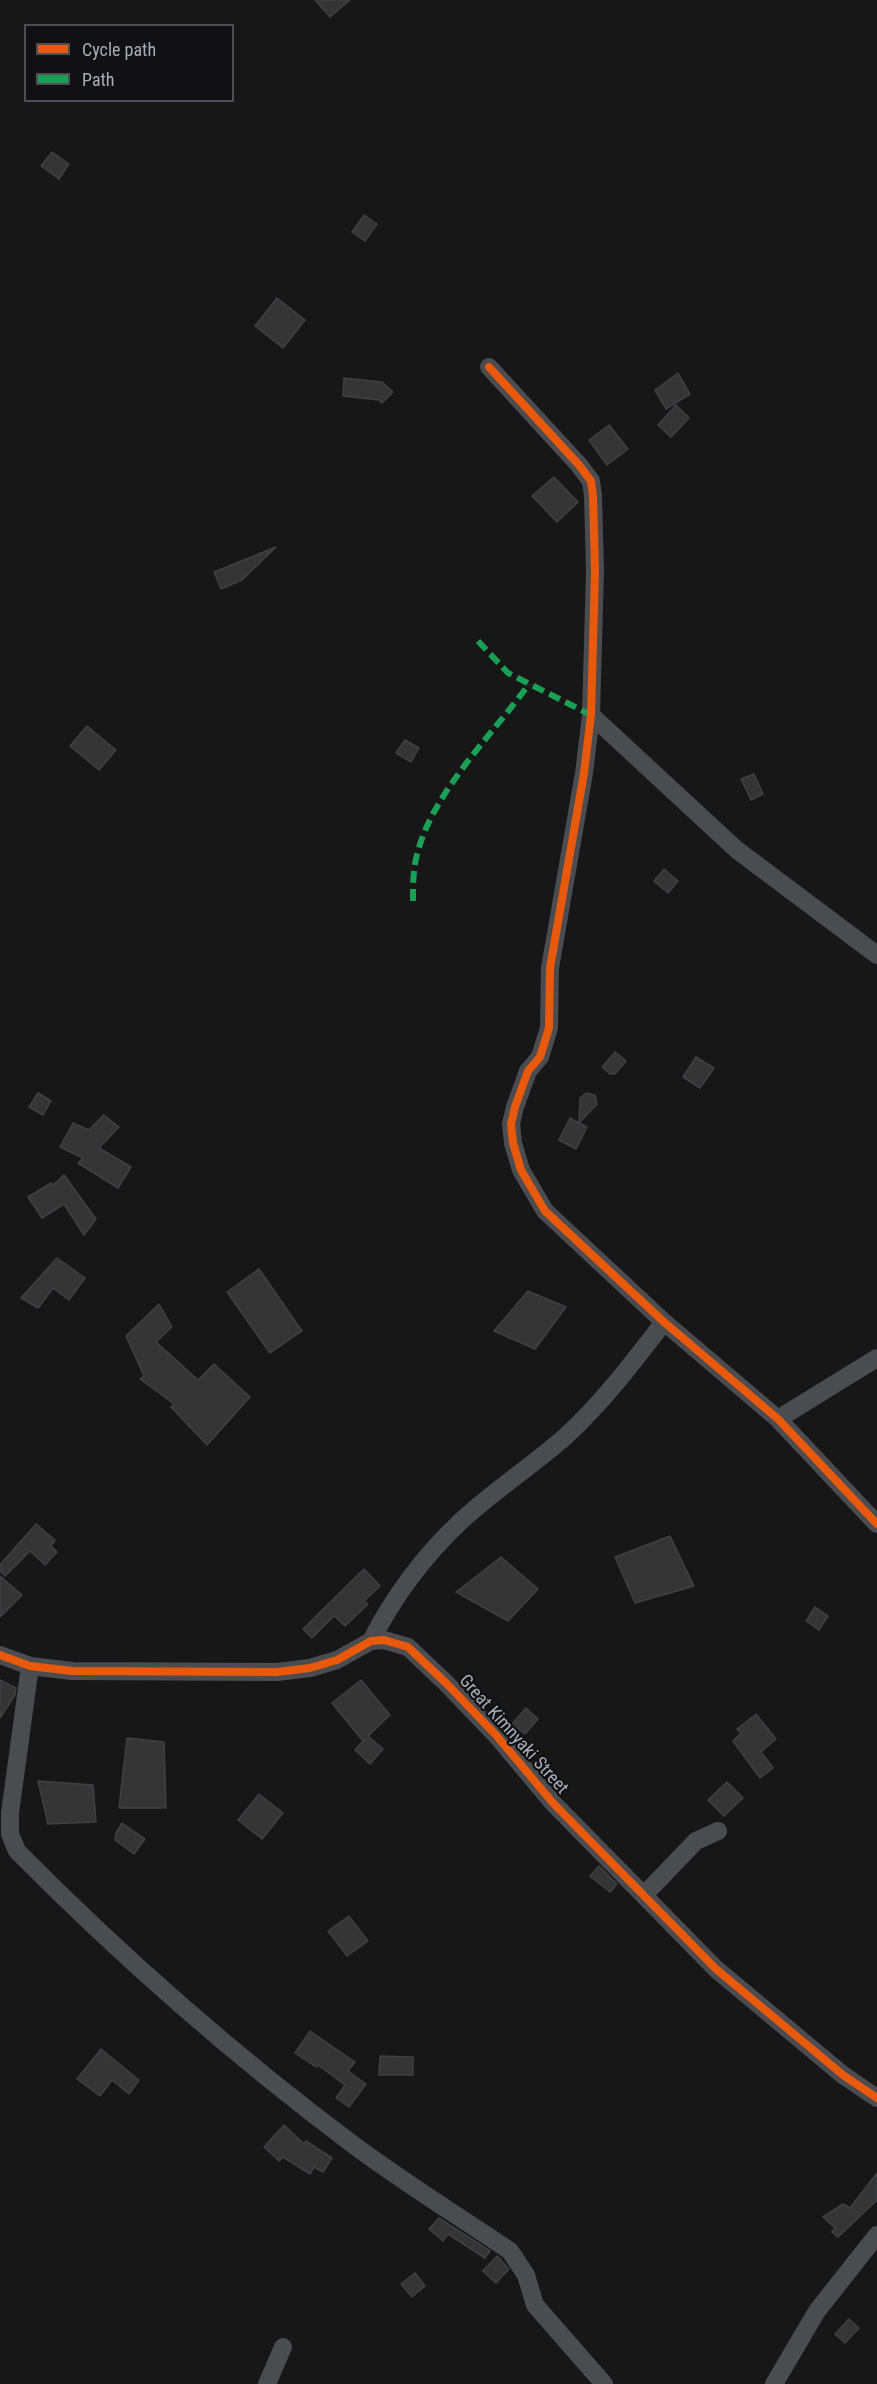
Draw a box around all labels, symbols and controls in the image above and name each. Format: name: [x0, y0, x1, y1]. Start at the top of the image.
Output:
legend: [24, 24, 234, 102]
text: Cycle path: [82, 39, 156, 60]
text: Path: [82, 69, 115, 90]
street label: Great Kimnyaki Street: [454, 1671, 572, 1799]

